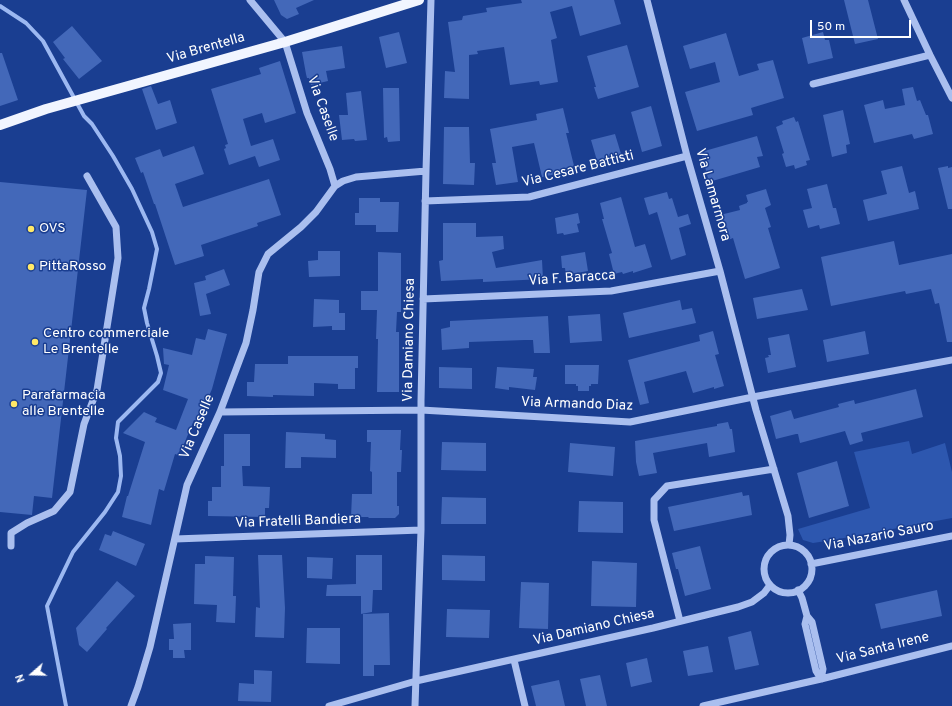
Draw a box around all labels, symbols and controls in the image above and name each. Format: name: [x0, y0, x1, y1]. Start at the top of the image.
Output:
scale bar: [812, 12, 913, 38]
text: 50 m: [817, 19, 845, 35]
street label: Via Brentella: [165, 30, 247, 68]
street label: Via Caselle: [302, 74, 342, 144]
street label: Via Lamarmora: [691, 147, 733, 243]
street label: Via Cesare Battisti: [520, 148, 636, 192]
place label: OVS: [39, 221, 66, 237]
marker: OVS: [26, 224, 36, 234]
place label: PittaRosso: [39, 259, 106, 275]
marker: PittaRosso: [26, 262, 36, 272]
street label: Via F. Baracca: [528, 268, 616, 290]
street label: Via Damiano Chiesa: [401, 278, 419, 402]
place label: Centro commerciale Le Brentelle: [43, 326, 169, 358]
marker: Centro commerciale Le Brentelle: [30, 337, 40, 347]
place label: Parafarmacia alle Brentelle: [22, 388, 106, 420]
street label: Via Caselle: [177, 392, 219, 462]
street label: Via Armando Diaz: [521, 395, 633, 415]
marker: Parafarmacia alle Brentelle: [9, 399, 19, 409]
street label: Via Fratelli Bandiera: [235, 511, 361, 533]
street label: Via Nazario Sauro: [823, 518, 935, 556]
street label: Via Damiano Chiesa: [532, 606, 656, 650]
street label: Via Santa Irene: [835, 629, 931, 669]
north arrow: [12, 654, 52, 694]
text: N: [13, 672, 29, 684]

